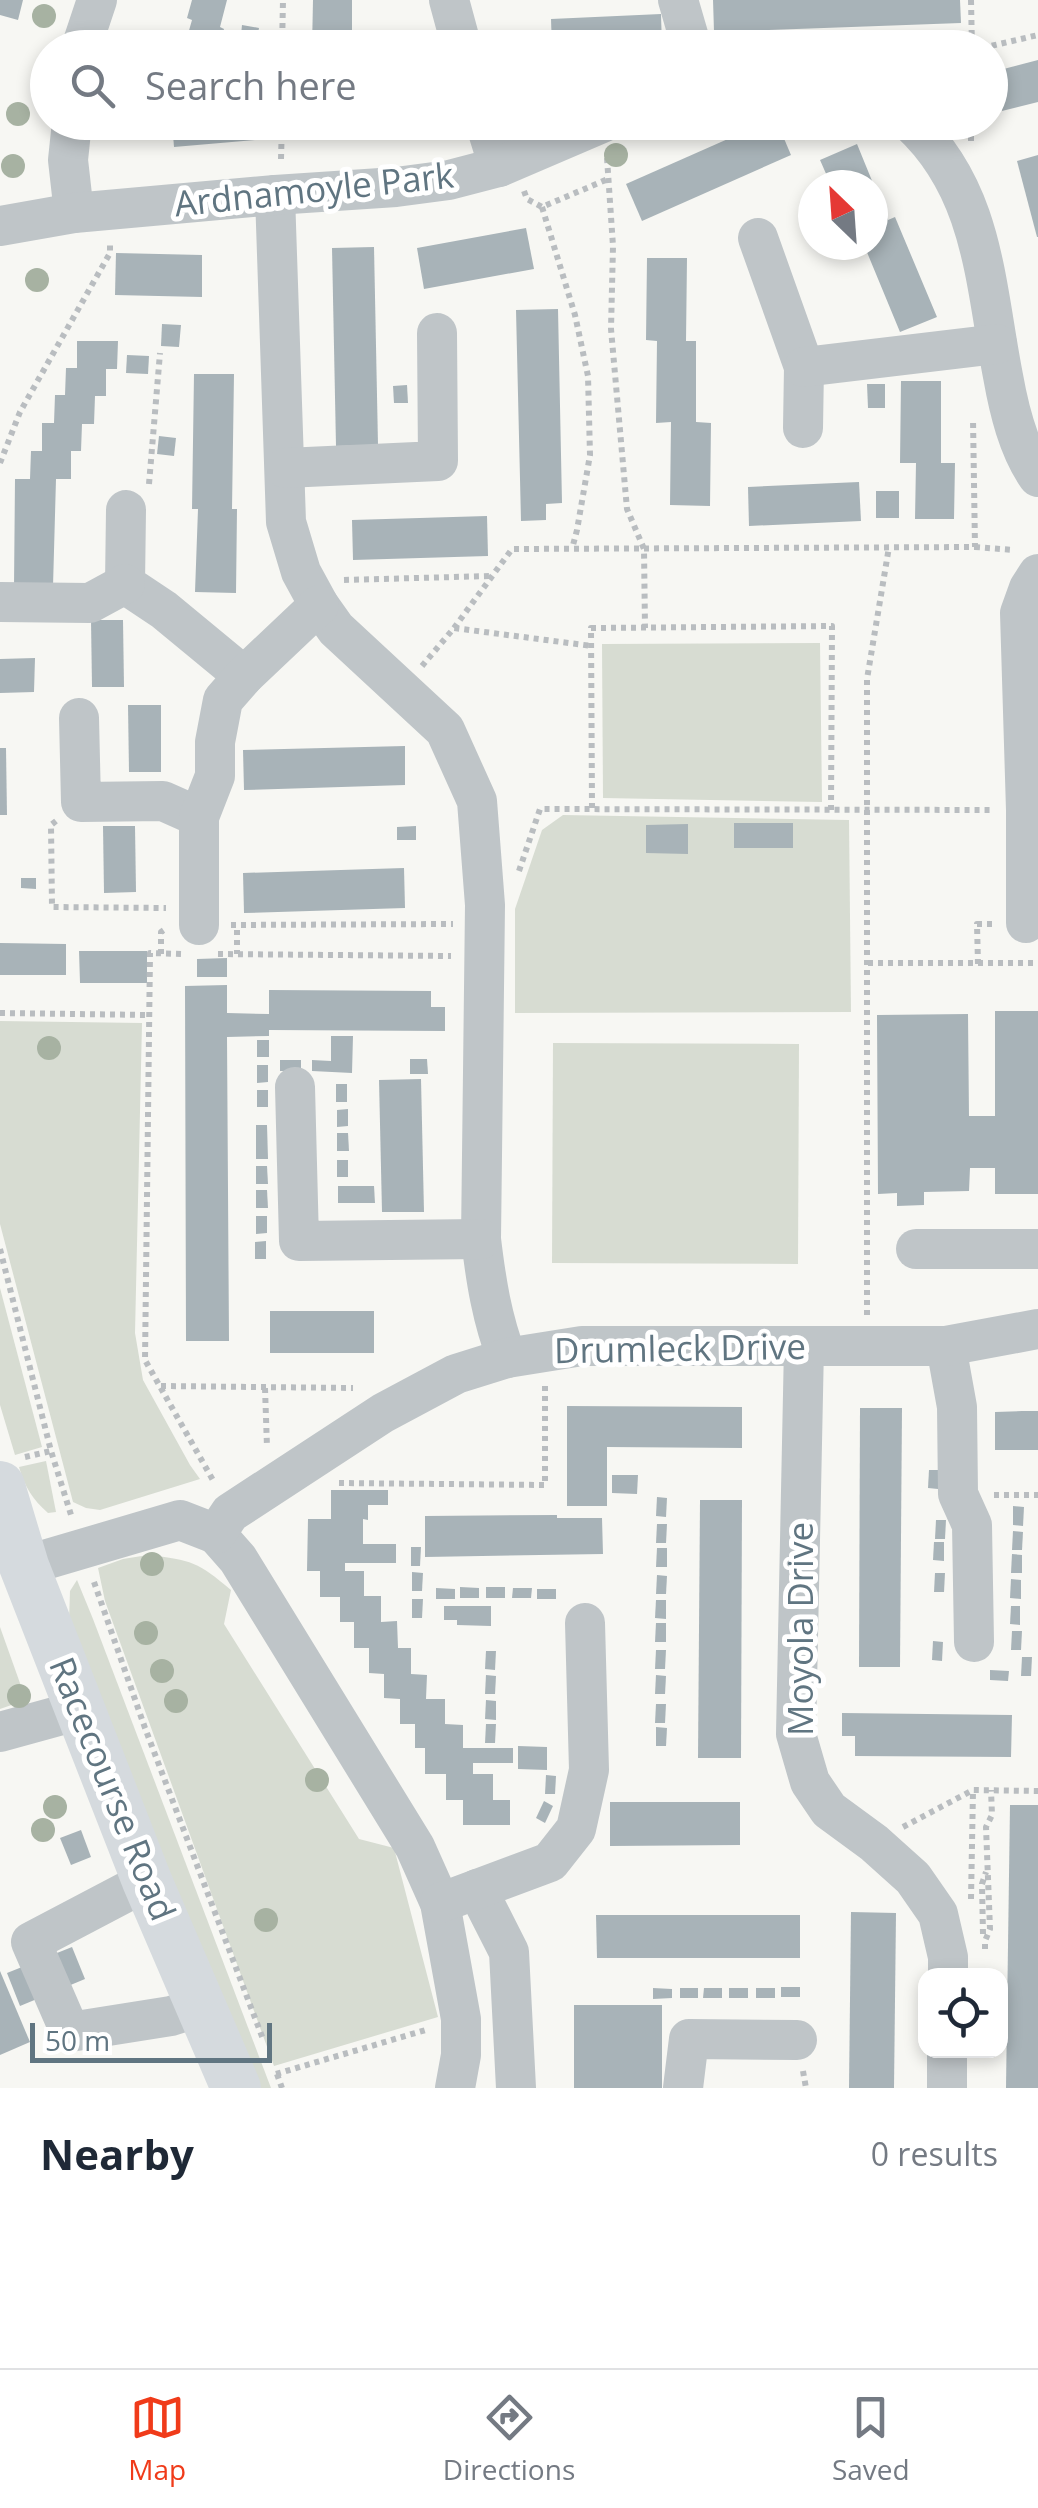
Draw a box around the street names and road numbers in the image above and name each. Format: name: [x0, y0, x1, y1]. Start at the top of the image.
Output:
street label: Ardnamoyle Park: [172, 150, 456, 227]
street label: Drumleck Drive: [554, 1322, 806, 1373]
street label: Moyola Drive: [776, 1522, 823, 1736]
street label: Racecourse Road: [39, 1650, 188, 1927]

